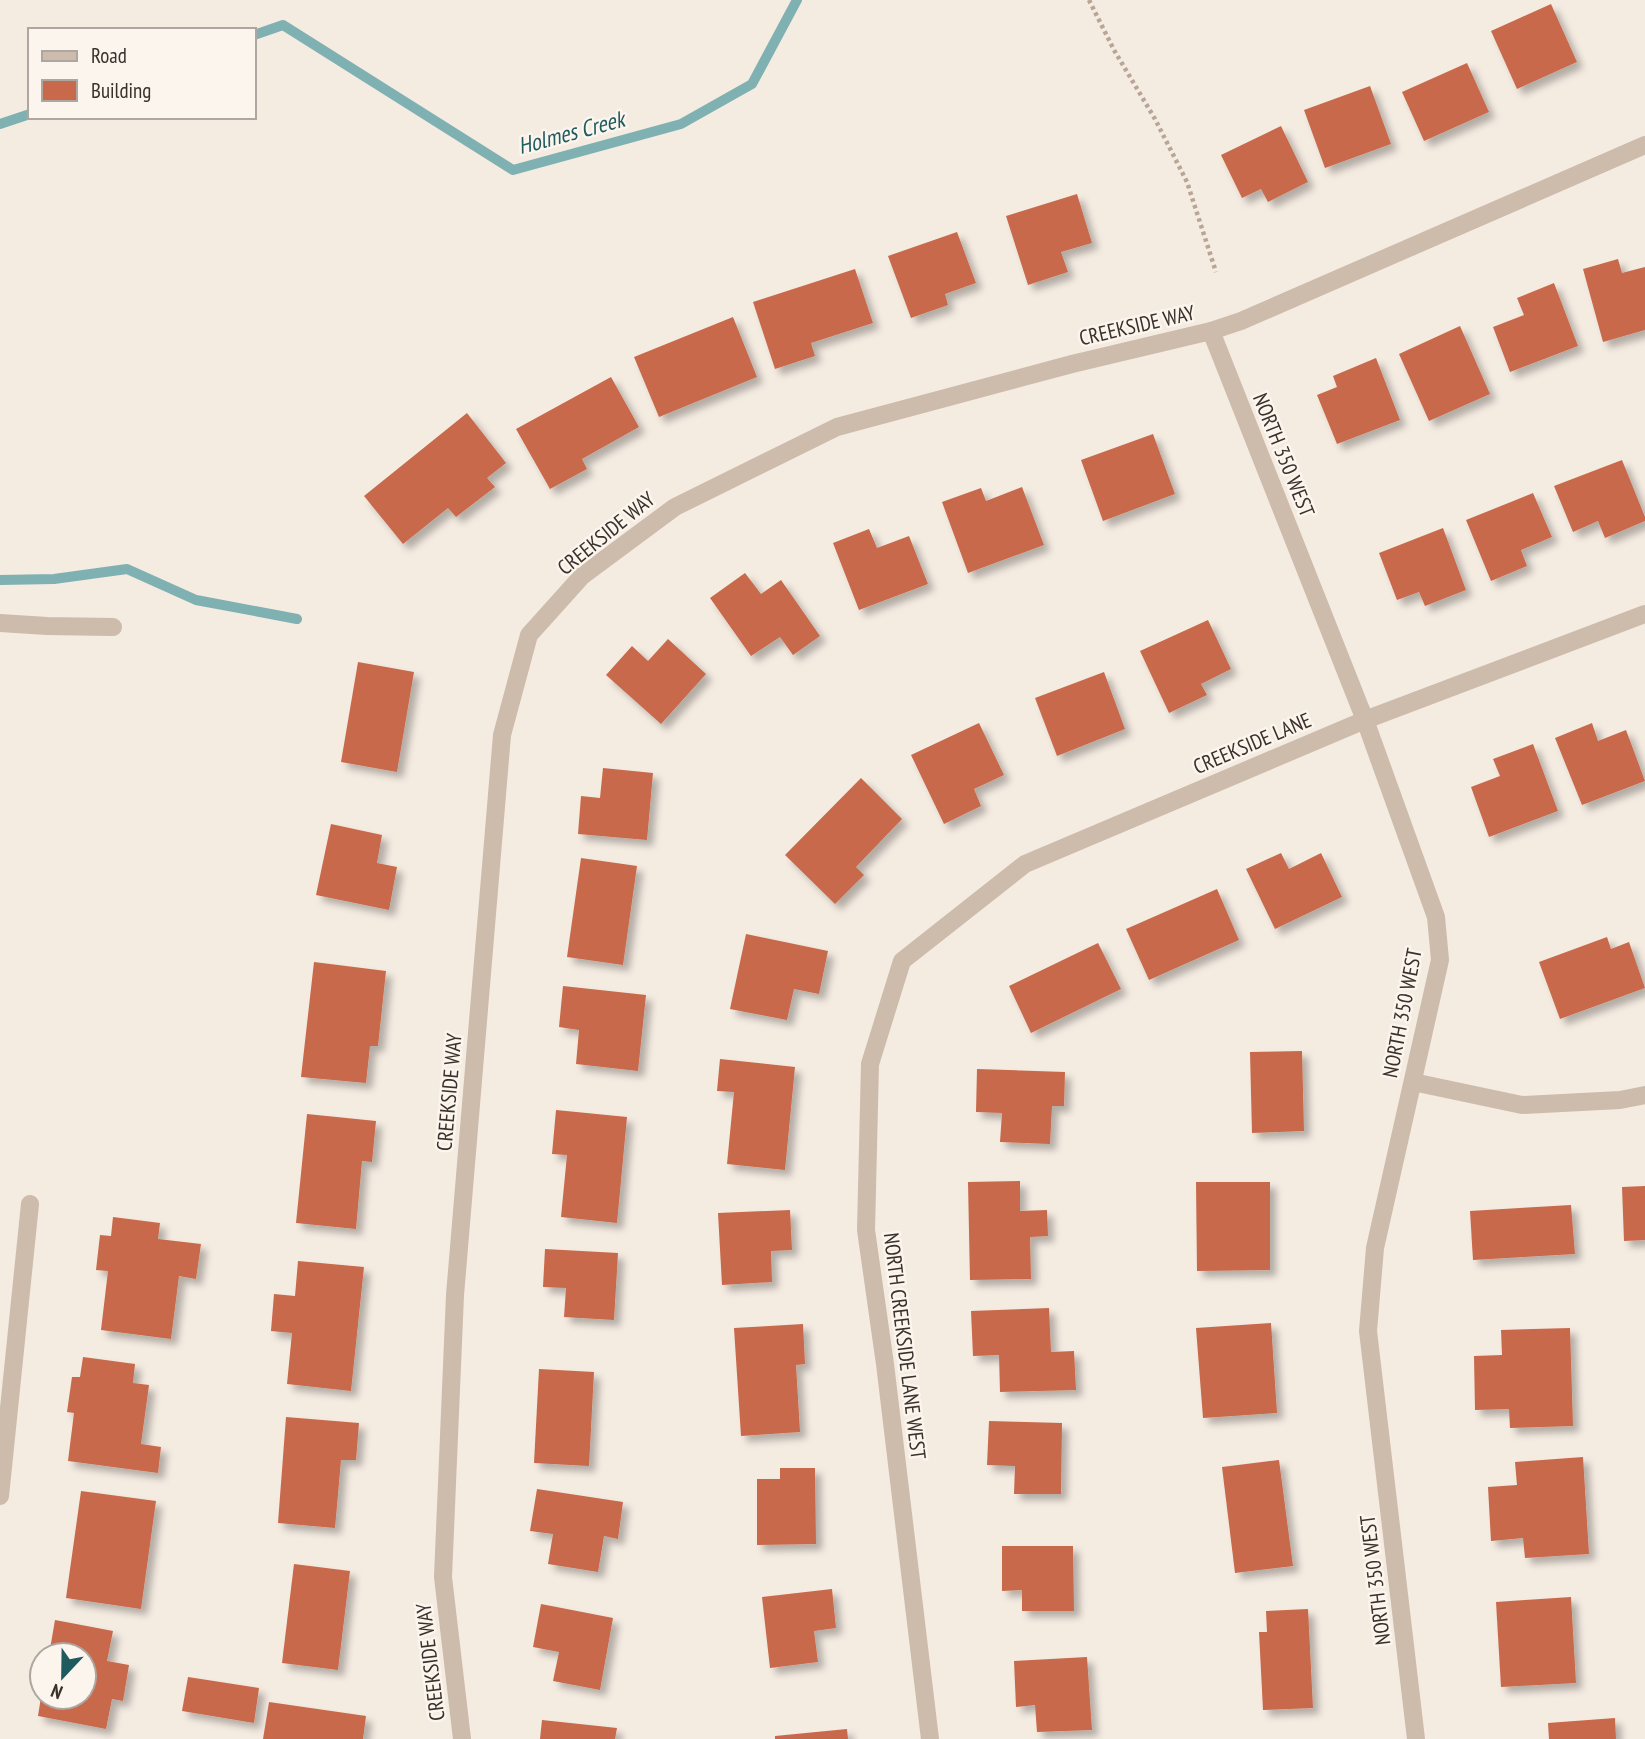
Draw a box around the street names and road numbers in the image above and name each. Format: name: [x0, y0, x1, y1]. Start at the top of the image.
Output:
street label: CREEKSIDE WAY: [1076, 298, 1198, 351]
street label: NORTH 350 WEST: [1247, 389, 1321, 521]
street label: CREEKSIDE WAY: [552, 485, 661, 581]
street label: CREEKSIDE LANE: [1189, 706, 1315, 780]
street label: NORTH 350 WEST: [1376, 946, 1428, 1080]
street label: CREEKSIDE WAY: [430, 1032, 468, 1152]
street label: NORTH CREEKSIDE LANE WEST: [878, 1231, 932, 1461]
street label: NORTH 350 WEST: [1354, 1513, 1396, 1647]
street label: CREEKSIDE WAY: [409, 1601, 451, 1722]

